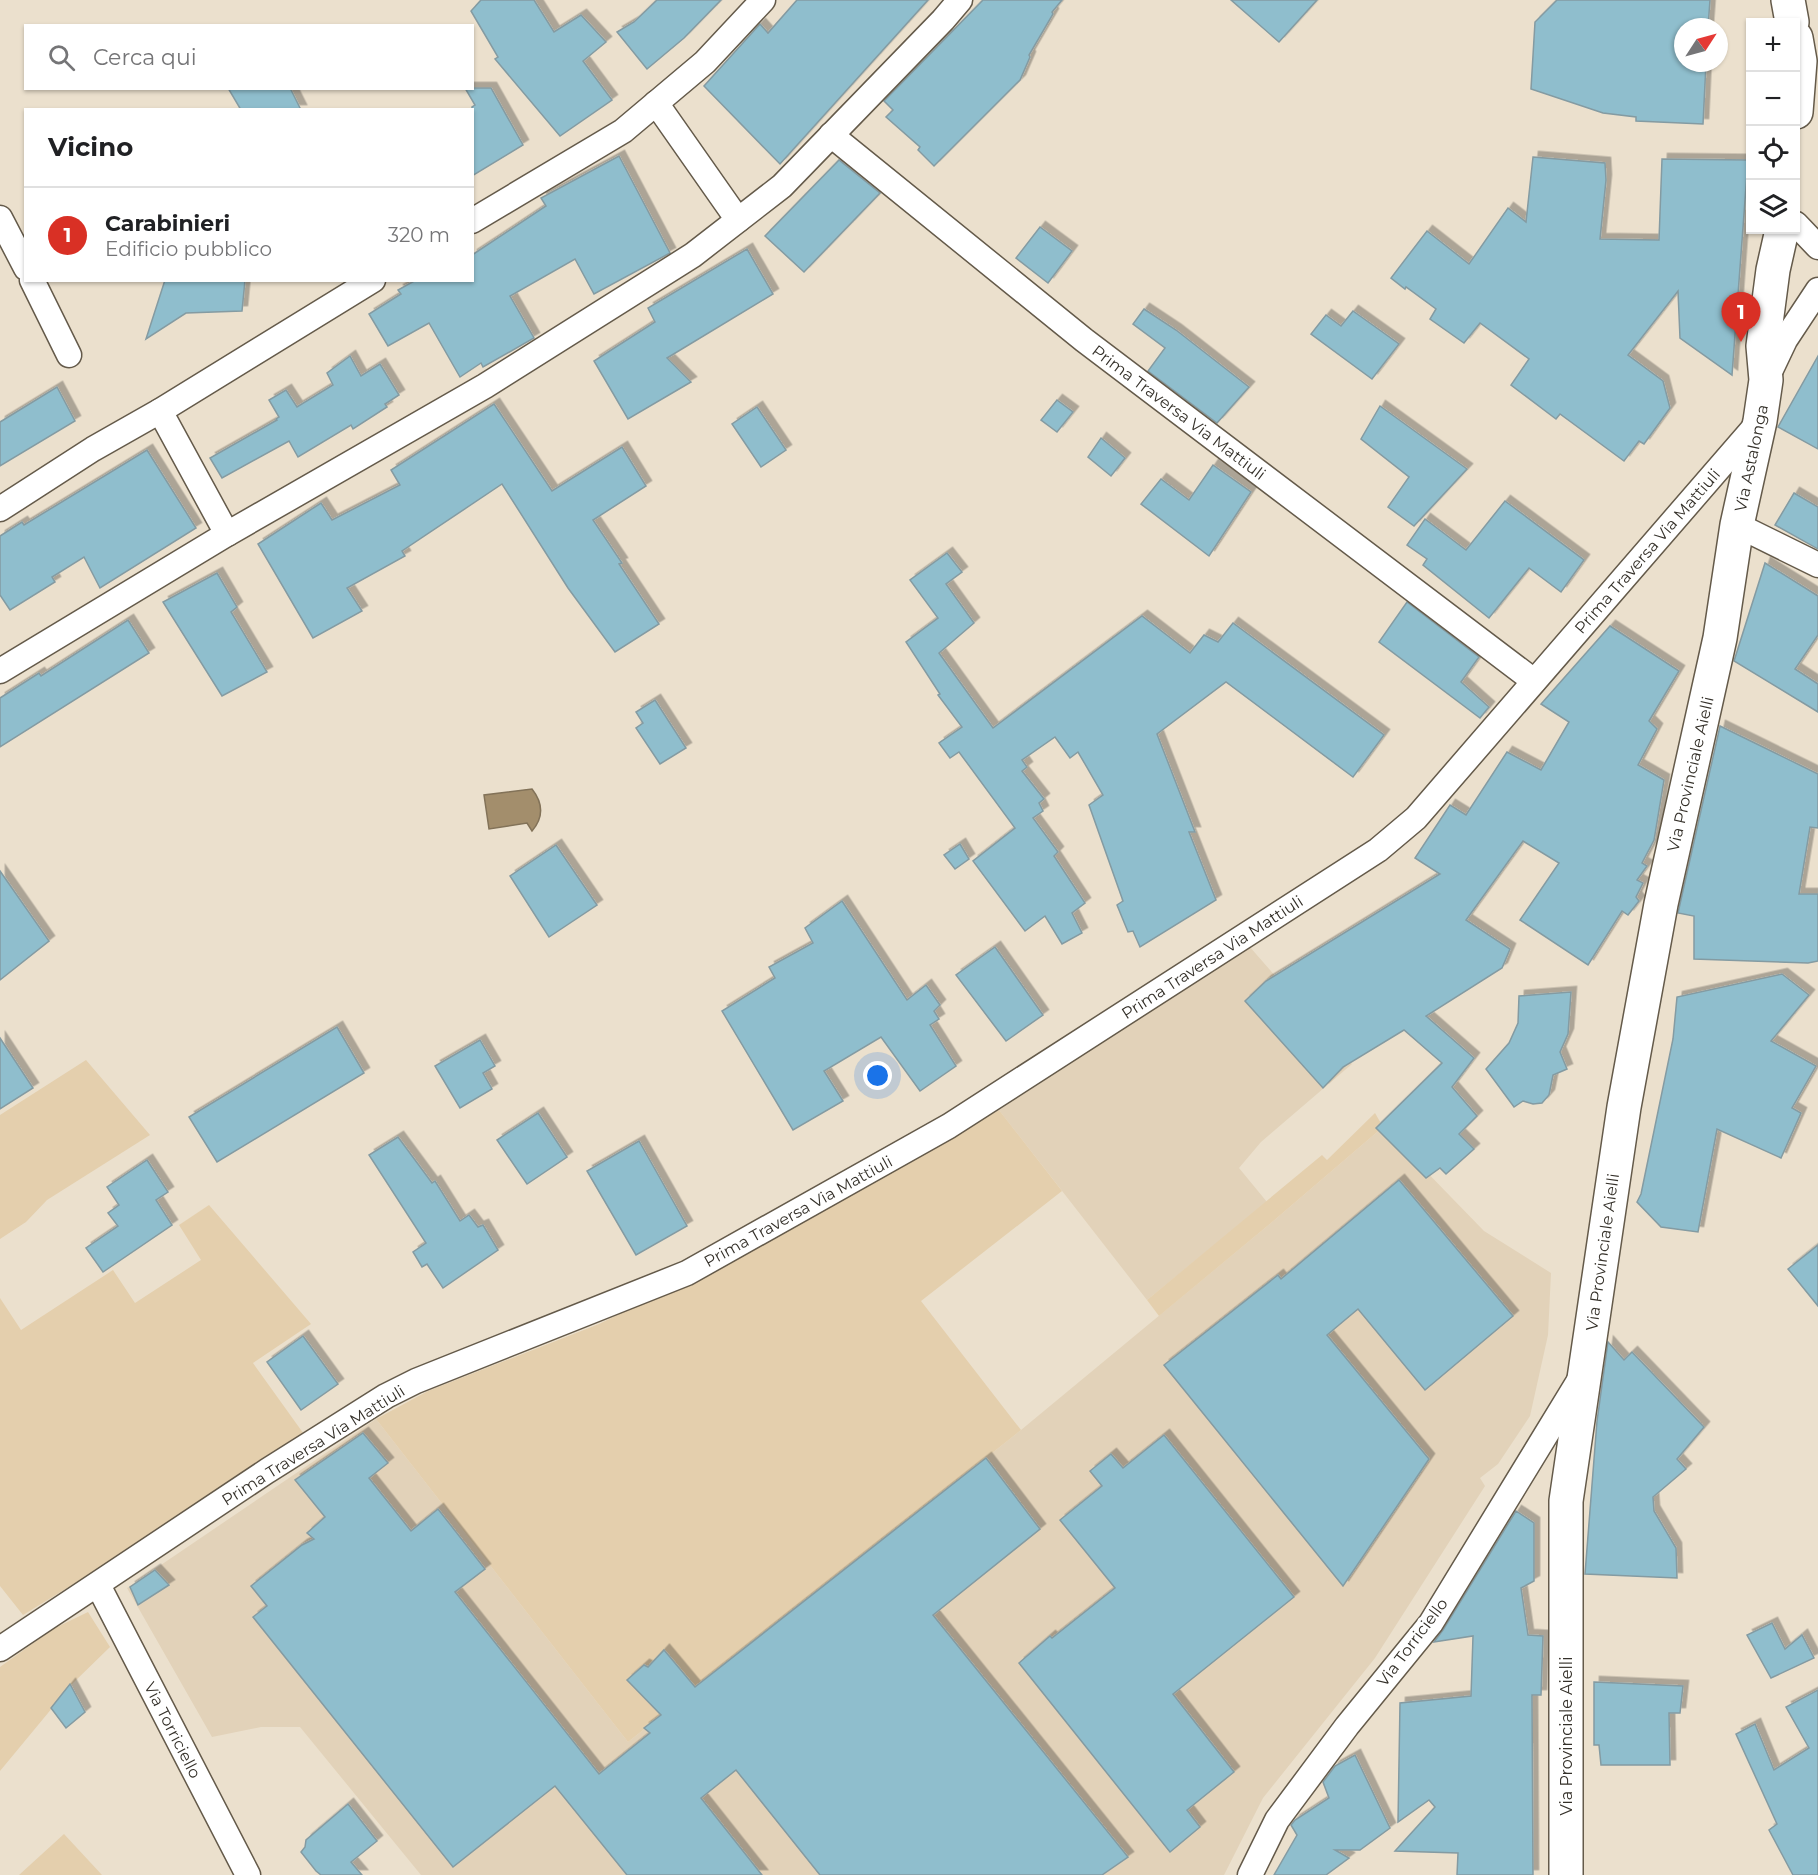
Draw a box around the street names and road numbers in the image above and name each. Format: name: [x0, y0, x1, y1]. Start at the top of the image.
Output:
street label: Prima Traversa Via Mattiuli: [1088, 341, 1269, 484]
street label: Via Astalonga: [1731, 403, 1772, 513]
street label: Prima Traversa Via Mattiuli: [1571, 465, 1724, 638]
street label: Via Provinciale Aielli: [1663, 695, 1718, 854]
street label: Prima Traversa Via Mattiuli: [1118, 892, 1306, 1023]
street label: Prima Traversa Via Mattiuli: [701, 1152, 896, 1271]
street label: Via Provinciale Aielli: [1582, 1172, 1623, 1332]
street label: Prima Traversa Via Mattiuli: [218, 1381, 408, 1510]
street label: Via Torriciello: [1373, 1594, 1452, 1690]
street label: Via Provinciale Aielli: [1557, 1657, 1576, 1815]
street label: Via Torriciello: [140, 1679, 205, 1782]

